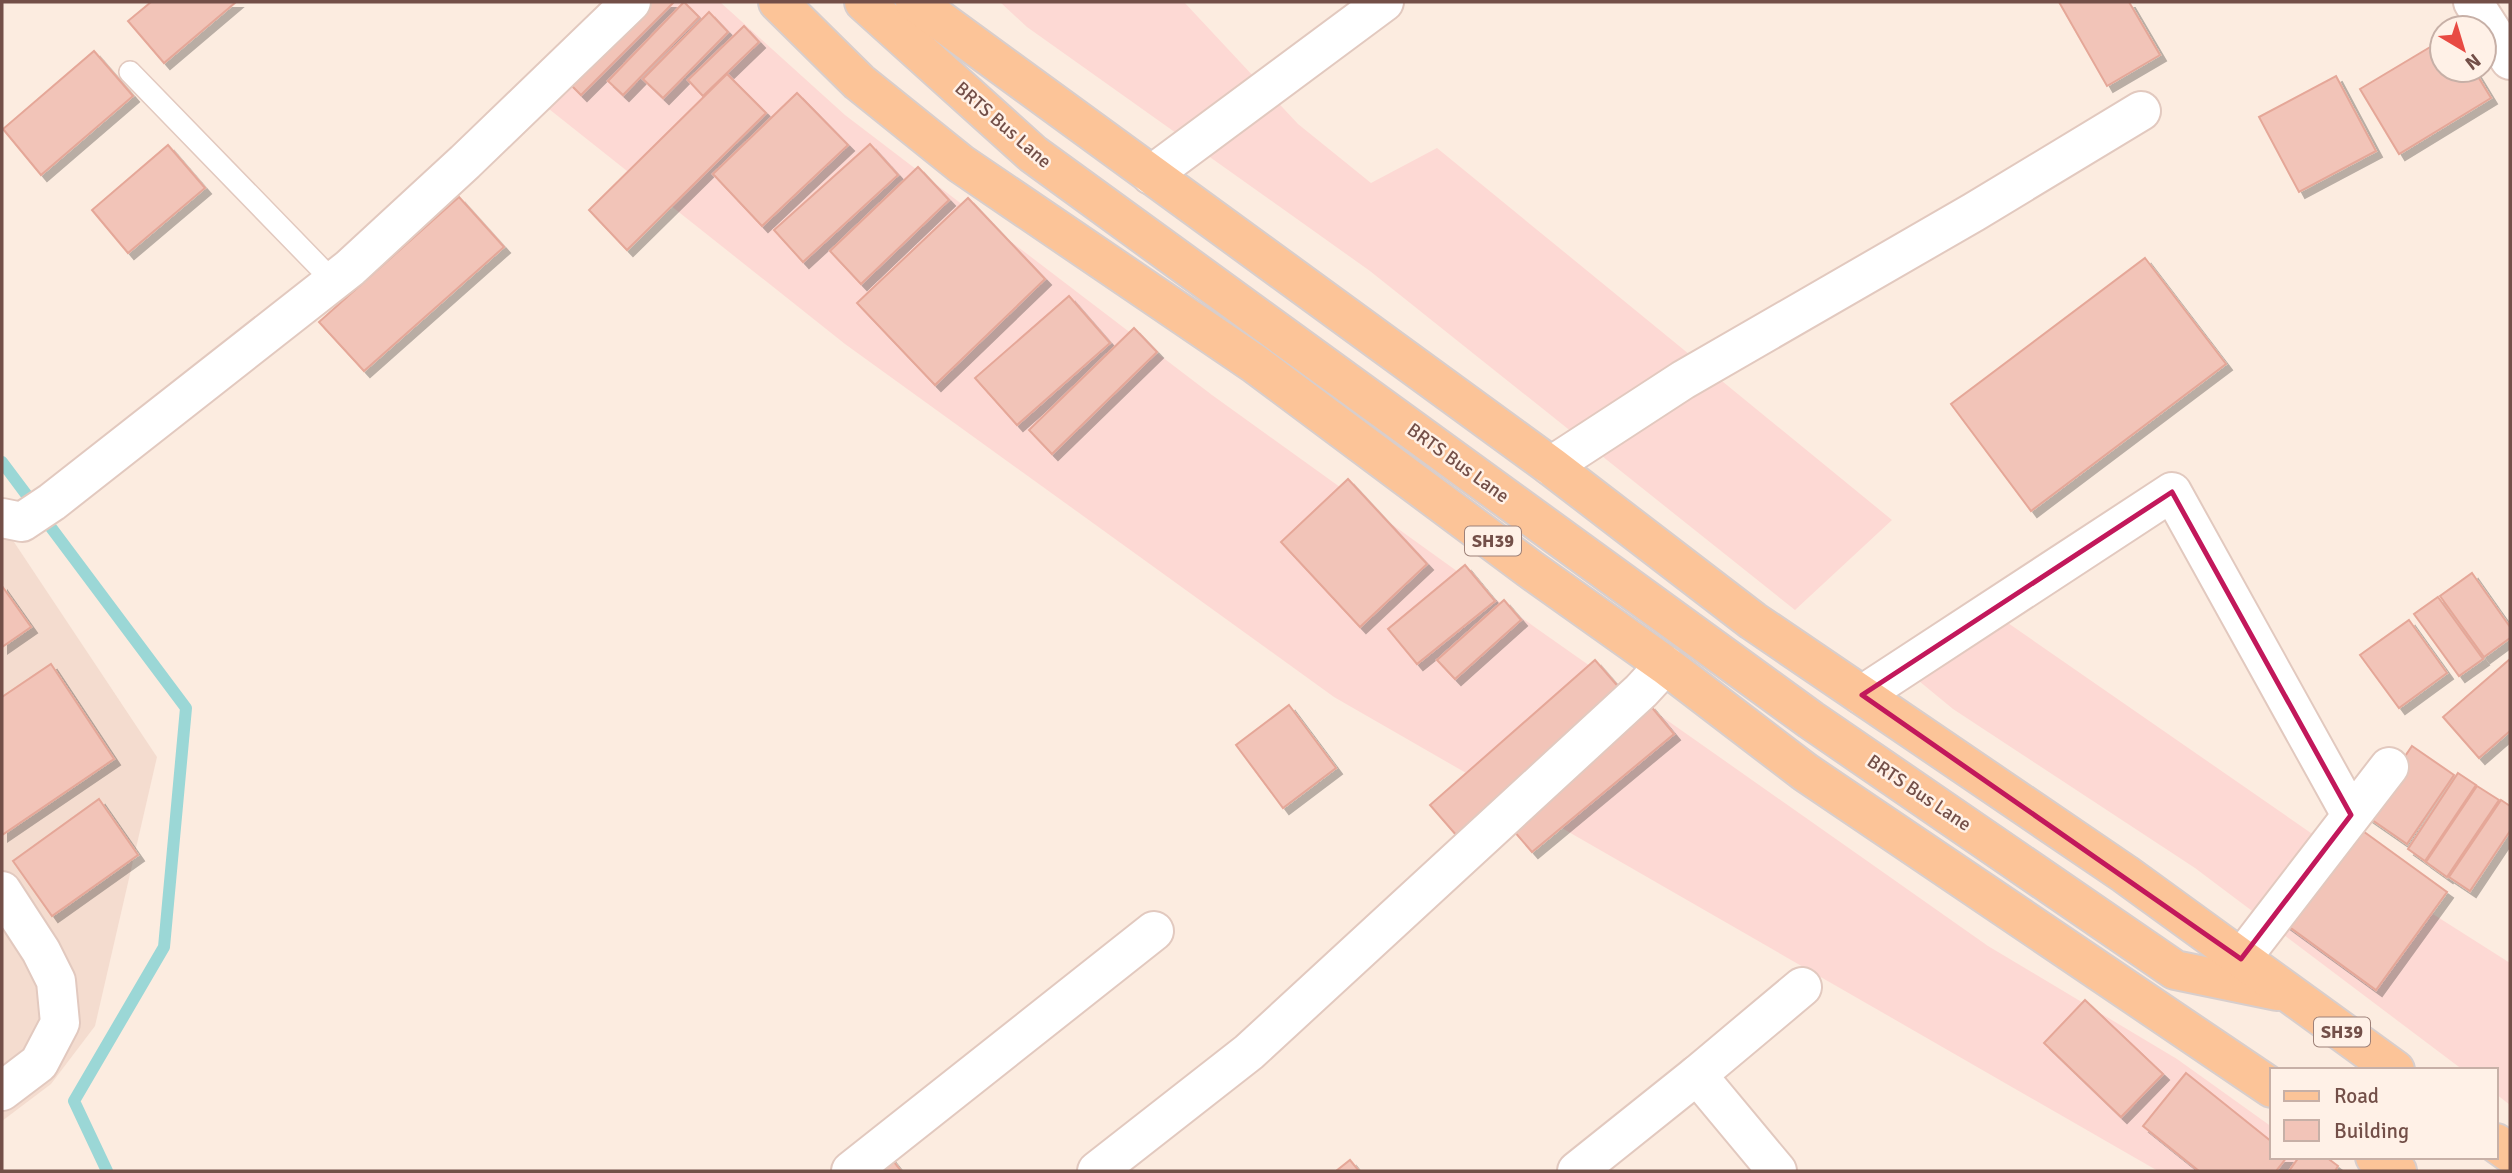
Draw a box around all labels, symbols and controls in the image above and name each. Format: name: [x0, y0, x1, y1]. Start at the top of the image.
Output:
north arrow: [2428, 14, 2498, 84]
text: N: [2460, 48, 2485, 75]
street label: BRTS Bus Lane: [950, 76, 1056, 174]
street label: BRTS Bus Lane: [1402, 418, 1514, 508]
road number: SH39: [1465, 526, 1521, 556]
street label: BRTS Bus Lane: [1862, 749, 1976, 837]
road number: SH39: [2314, 1017, 2370, 1046]
legend: [2270, 1068, 2498, 1159]
text: Road: [2334, 1083, 2379, 1109]
text: Building: [2334, 1118, 2409, 1144]

